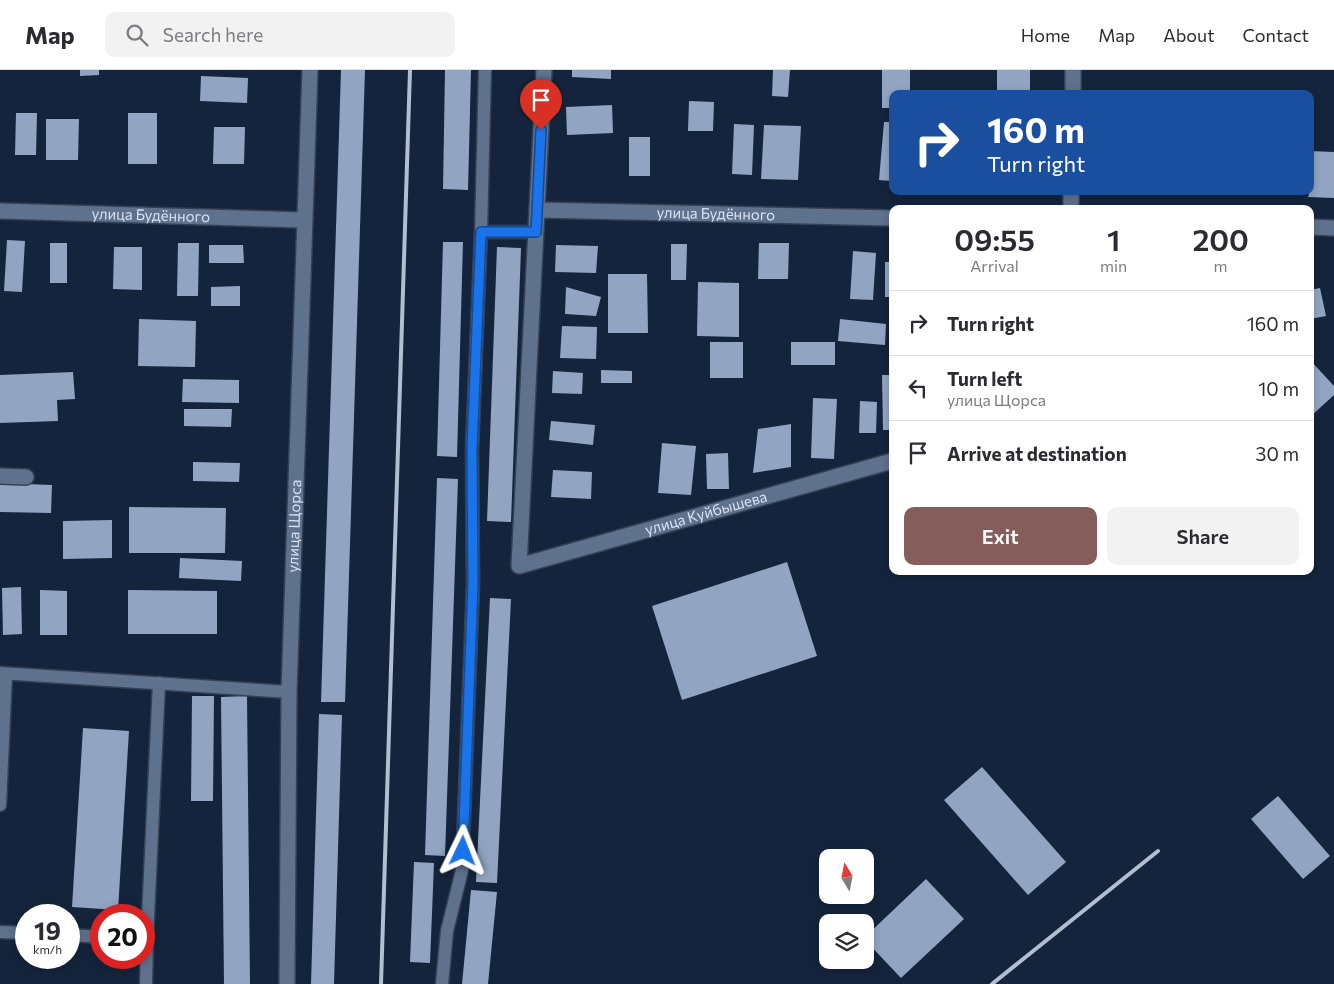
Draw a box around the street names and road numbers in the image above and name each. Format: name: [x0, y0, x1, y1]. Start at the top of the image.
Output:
street label: улица Будённого: [657, 203, 775, 223]
street label: улица Будённого: [91, 204, 210, 225]
street label: улица Щорса: [283, 479, 304, 573]
street label: улица Куйбышева: [643, 487, 769, 538]

